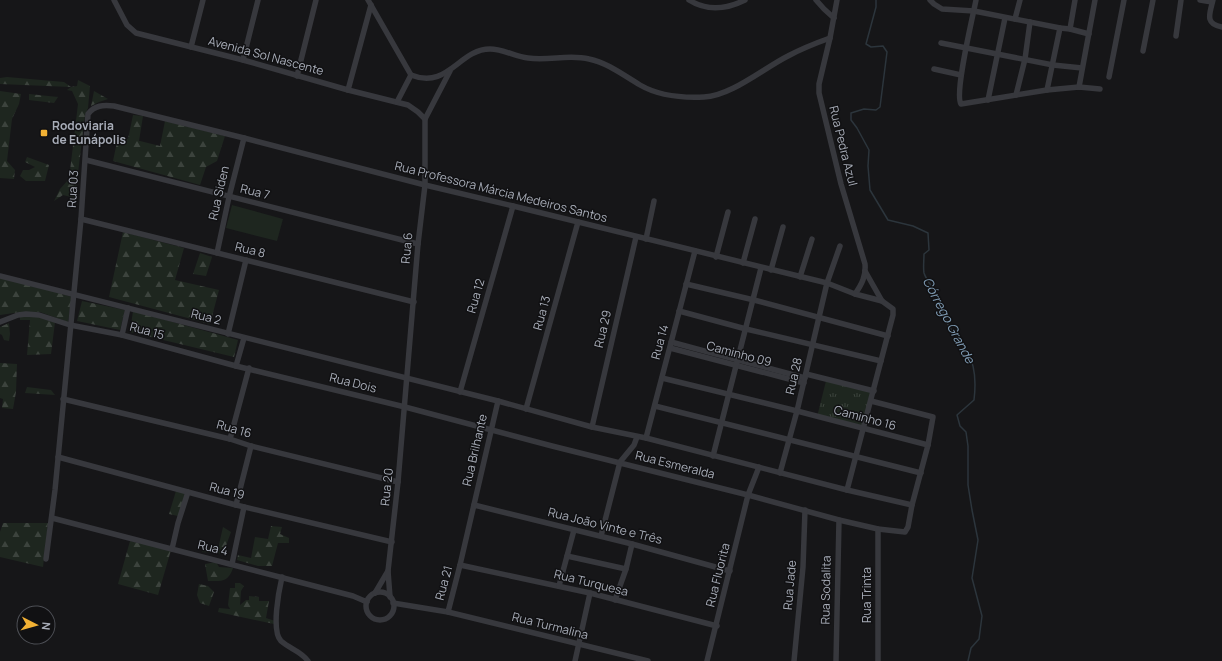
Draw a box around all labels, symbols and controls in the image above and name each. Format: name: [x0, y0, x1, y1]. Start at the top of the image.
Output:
street label: Avenida Sol Nascente: [207, 32, 326, 79]
street label: Rua Pedra Azul: [825, 104, 862, 188]
place label: Rodoviaria de Eunápolis: [52, 117, 127, 148]
marker: Rodoviaria de Eunápolis: [39, 128, 49, 138]
street label: Rua Professora Márcia Medeiros Santos: [393, 157, 609, 226]
street label: Rua Siden: [204, 164, 233, 222]
street label: Rua 03: [63, 170, 82, 208]
street label: Rua 7: [239, 180, 272, 203]
street label: Rua 6: [397, 232, 416, 264]
street label: Rua 8: [233, 238, 267, 261]
water label: Córrego Grande: [919, 274, 980, 368]
street label: Rua 12: [462, 276, 489, 315]
street label: Rua 13: [529, 294, 554, 332]
street label: Rua 2: [189, 305, 223, 329]
street label: Rua 29: [590, 308, 615, 349]
street label: Rua 15: [128, 318, 166, 343]
street label: Rua 14: [647, 323, 672, 361]
street label: Caminho 09: [705, 337, 774, 370]
street label: Rua 28: [781, 356, 806, 396]
street label: Rua Dois: [328, 368, 378, 397]
street label: Caminho 16: [832, 401, 898, 434]
street label: Rua Brilhante: [458, 412, 491, 488]
street label: Rua 16: [215, 415, 254, 442]
street label: Rua Esmeralda: [634, 446, 717, 483]
street label: Rua 20: [376, 467, 397, 507]
street label: Rua 19: [208, 478, 247, 503]
street label: Rua João Vinte e Três: [546, 503, 664, 548]
street label: Rua 4: [196, 536, 230, 559]
street label: Rua Fluorita: [701, 541, 734, 609]
street label: Rua Sodalita: [816, 555, 835, 625]
street label: Rua Jade: [779, 559, 800, 611]
street label: Rua 21: [431, 564, 456, 602]
street label: Rua Turquesa: [552, 565, 630, 600]
street label: Rua Trinta: [858, 567, 875, 623]
north arrow: [16, 605, 56, 645]
street label: Rua Turmalina: [510, 608, 590, 643]
text: N: [39, 621, 54, 631]

